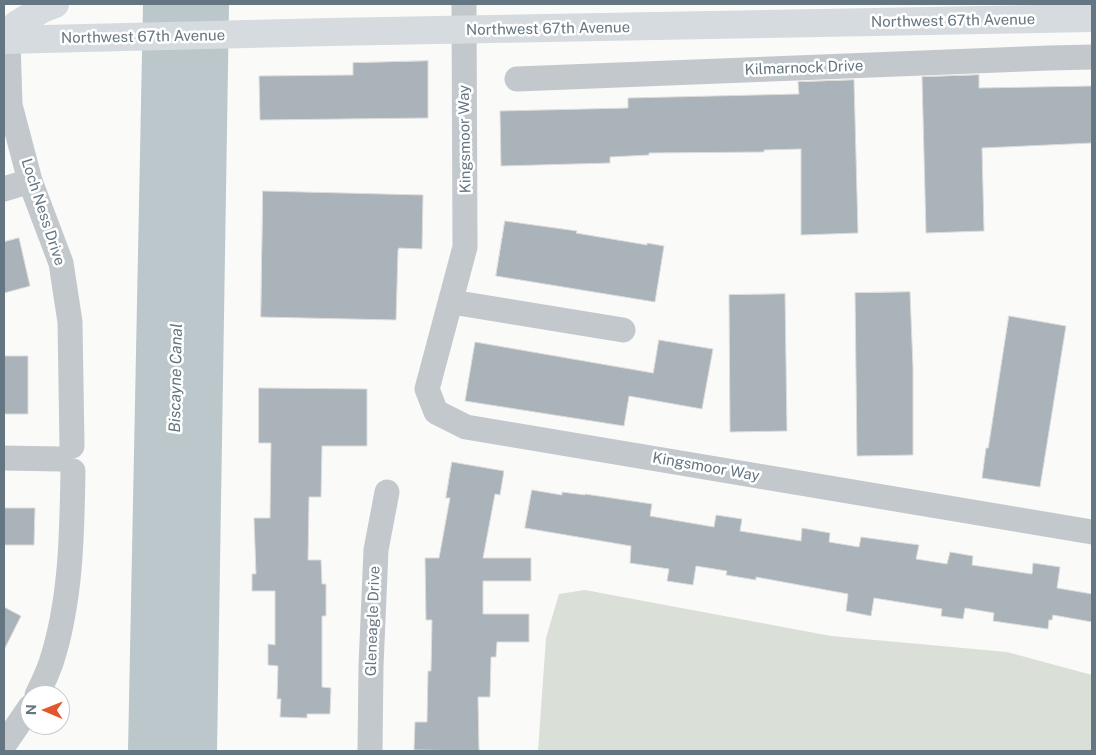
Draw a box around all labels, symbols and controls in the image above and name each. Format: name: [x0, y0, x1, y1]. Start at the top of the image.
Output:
street label: Northwest 67th Avenue: [871, 11, 1035, 31]
street label: Northwest 67th Avenue: [466, 19, 630, 39]
street label: Northwest 67th Avenue: [61, 27, 225, 47]
street label: Kilmarnock Drive: [744, 57, 864, 79]
street label: Kingsmoor Way: [455, 85, 475, 193]
street label: Loch Ness Drive: [17, 156, 69, 268]
water label: Biscayne Canal: [165, 323, 187, 433]
street label: Kingsmoor Way: [651, 449, 761, 485]
street label: Gleneagle Drive: [362, 565, 384, 677]
north arrow: [20, 685, 70, 735]
text: N: [23, 704, 39, 715]

